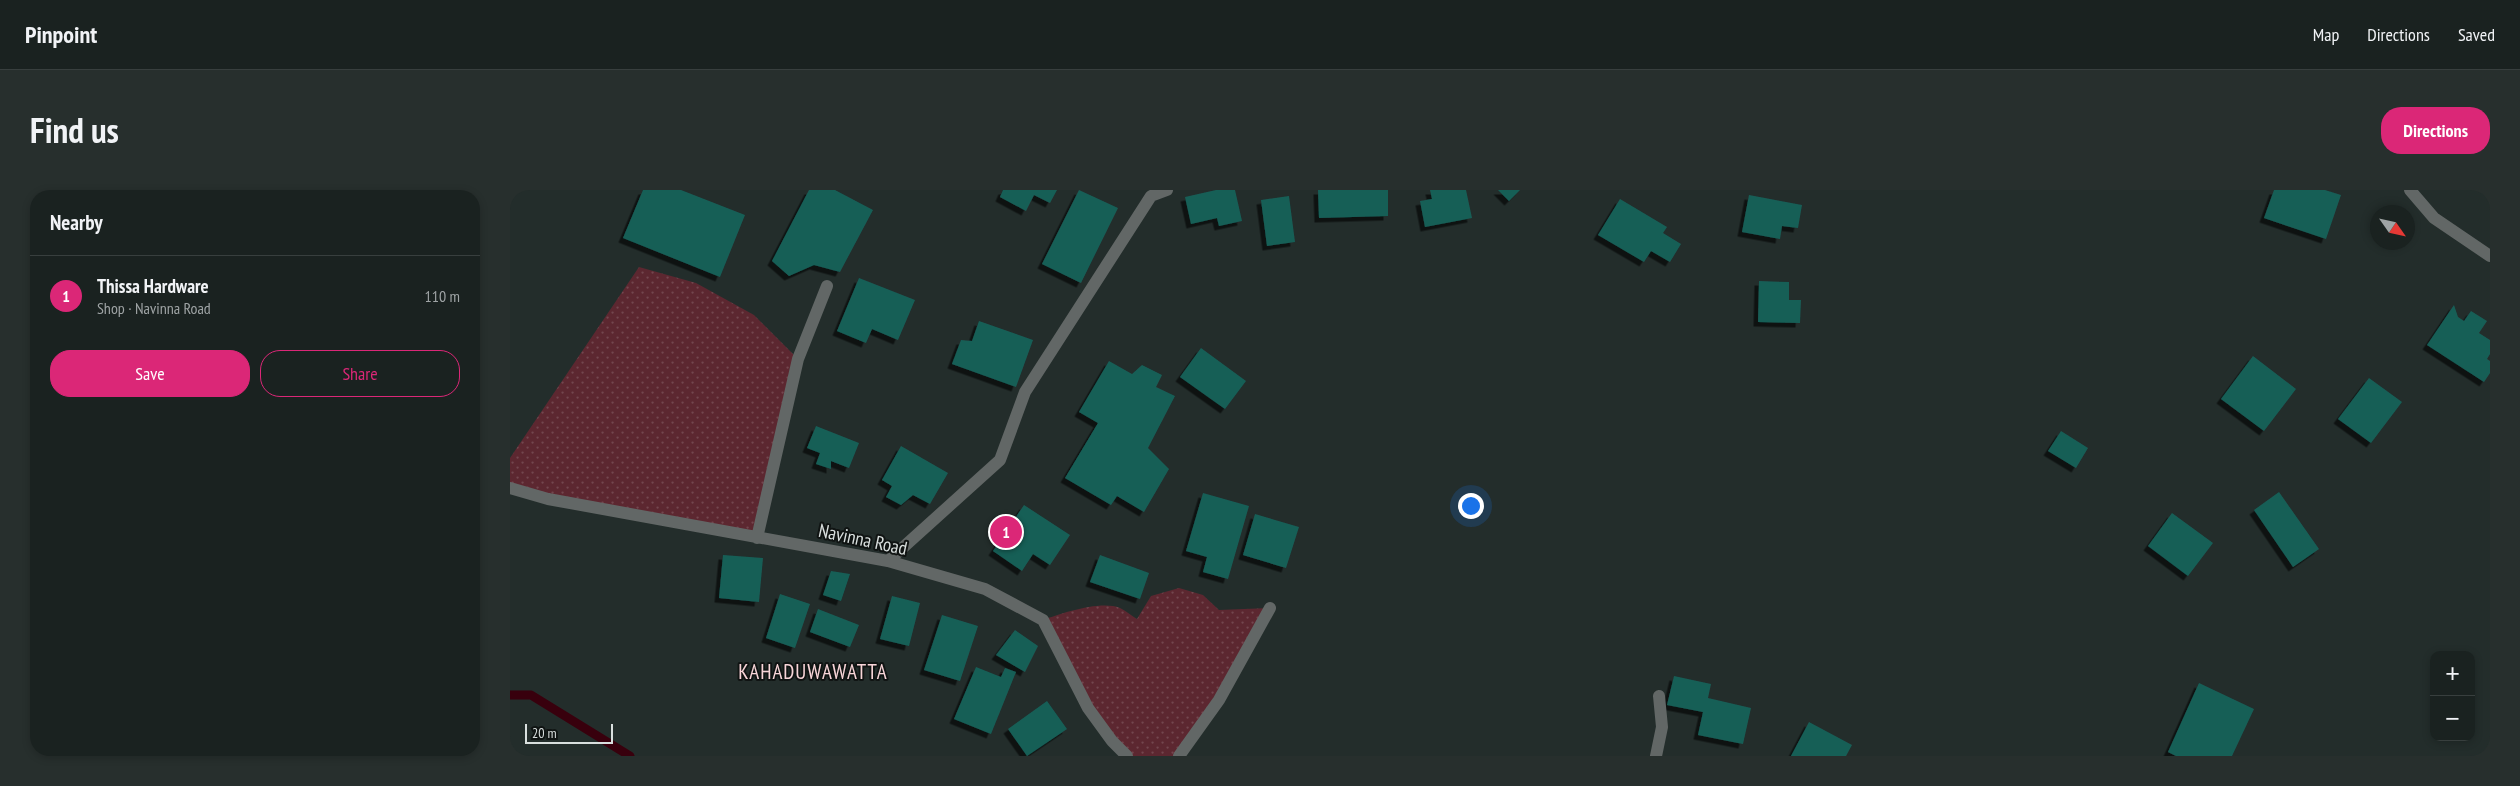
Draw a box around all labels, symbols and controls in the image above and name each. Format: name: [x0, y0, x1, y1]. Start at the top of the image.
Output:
text: Pinpoint: [25, 19, 97, 50]
text: Map: [2313, 23, 2339, 46]
text: Directions: [2367, 23, 2430, 46]
text: Saved: [2458, 23, 2495, 46]
text: Find us: [30, 107, 119, 153]
button: Directions: [2381, 107, 2490, 154]
north arrow: [2370, 205, 2415, 250]
text: Nearby: [50, 209, 103, 236]
text: Thissa Hardware: [97, 274, 209, 298]
text: 1: [62, 286, 70, 306]
text: 110 m: [425, 286, 460, 306]
text: Shop · Navinna Road: [97, 298, 211, 318]
button: Save: [50, 350, 250, 397]
button: Share: [260, 350, 460, 397]
your location: [1458, 493, 1484, 519]
pin: 1: [990, 513, 1022, 551]
street label: Navinna Road: [816, 518, 910, 560]
map controls: [2430, 651, 2475, 741]
button: +: [2430, 651, 2475, 696]
district label: KAHADUWAWATTA: [738, 658, 888, 685]
button: −: [2430, 696, 2475, 741]
scale bar: [525, 721, 612, 744]
text: 20 m: [532, 724, 557, 742]

